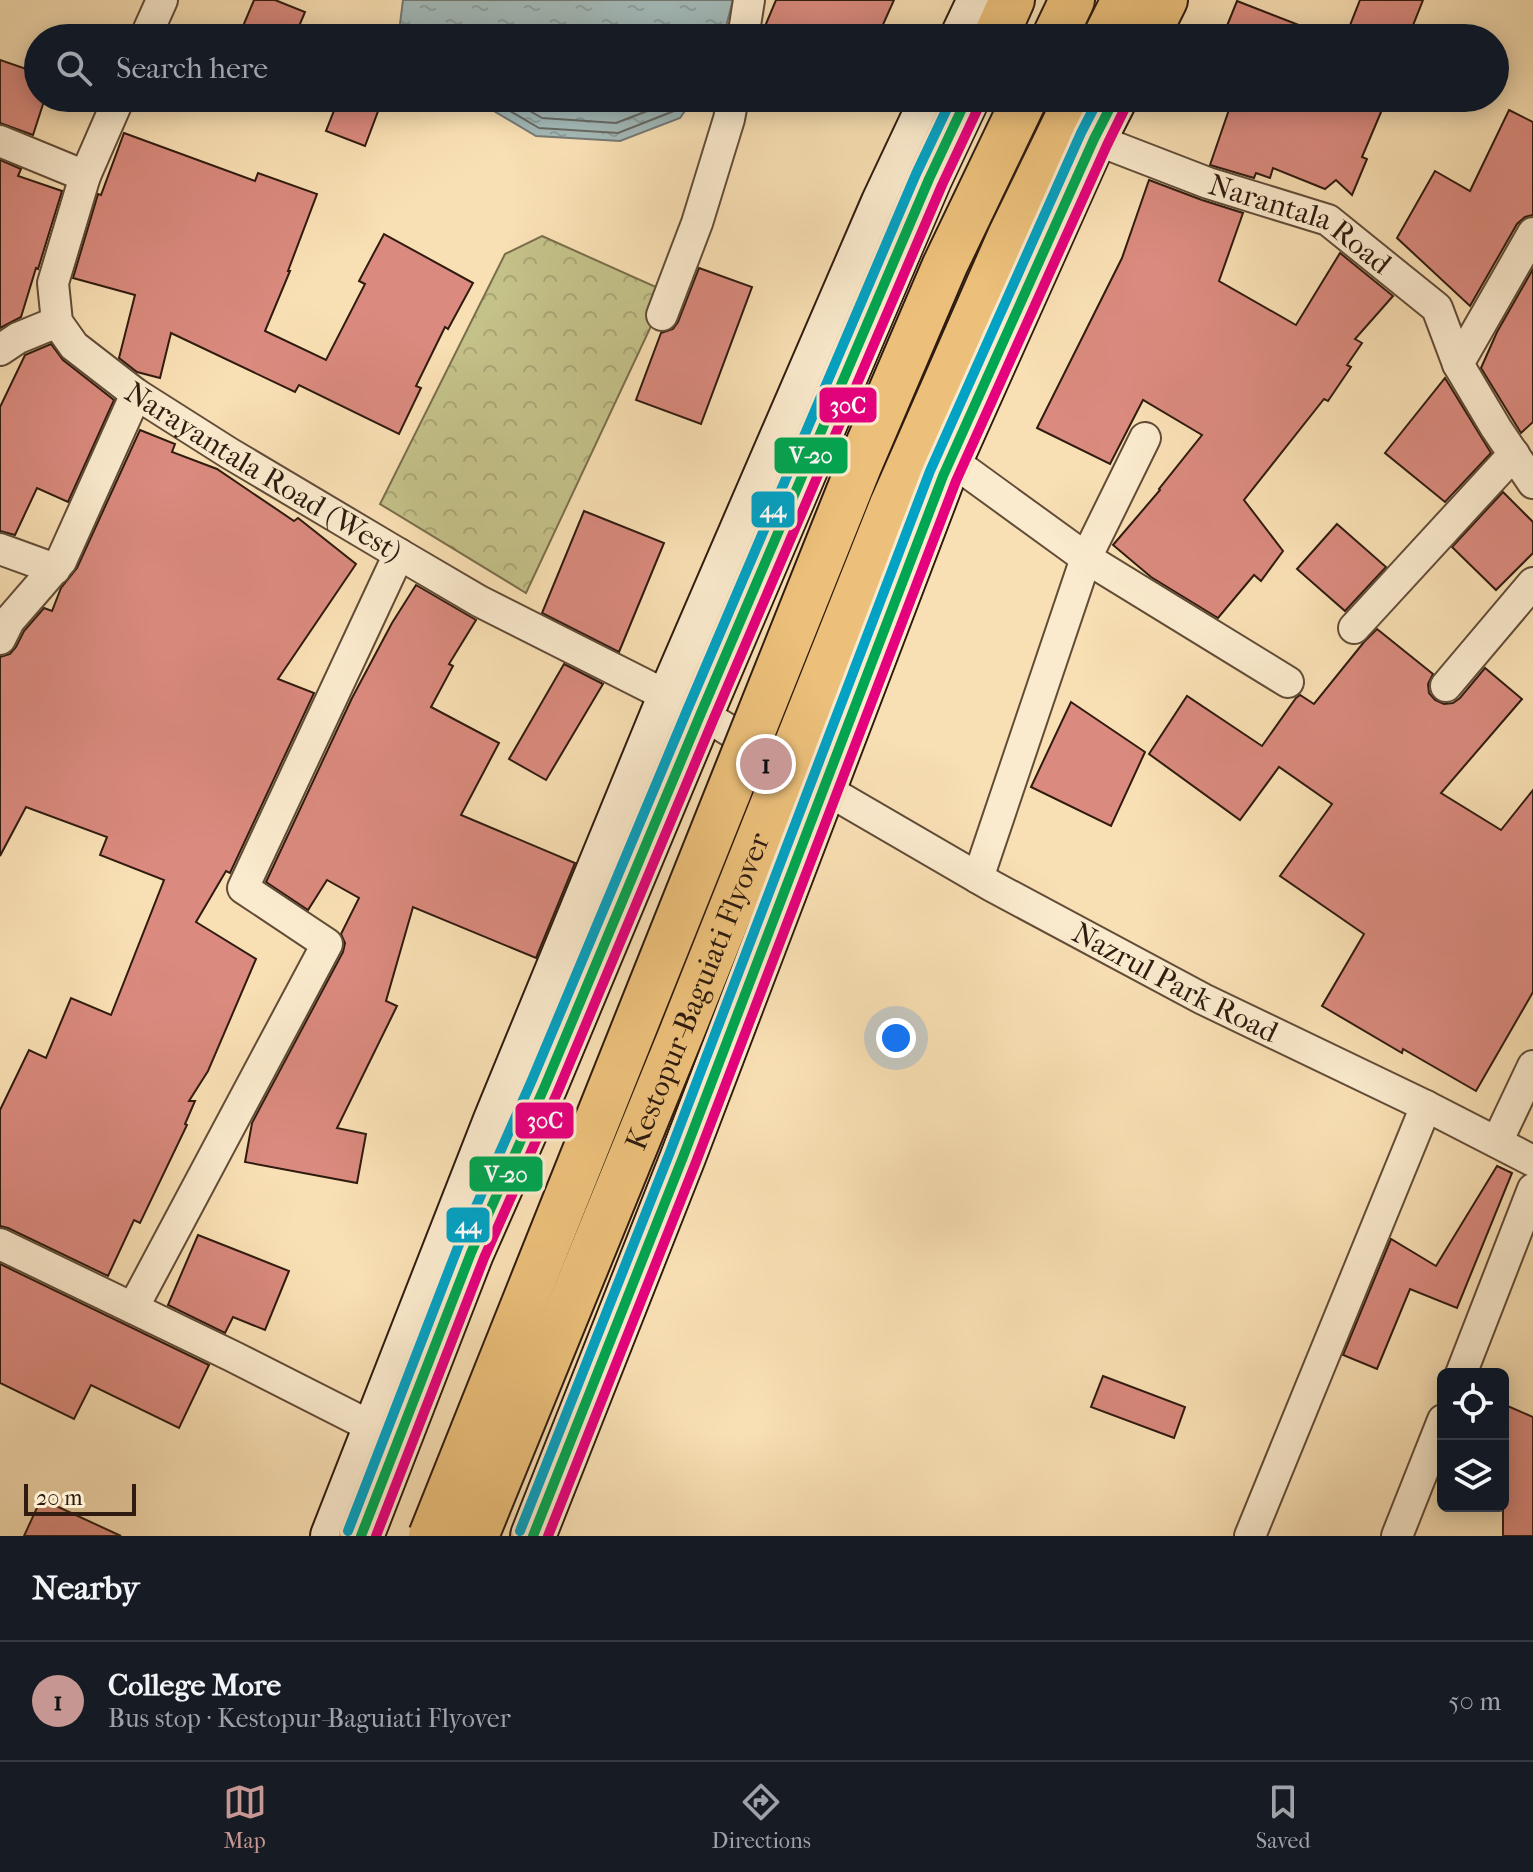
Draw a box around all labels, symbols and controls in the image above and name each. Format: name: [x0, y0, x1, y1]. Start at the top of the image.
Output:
search box: [24, 24, 1509, 112]
icon: search: [52, 46, 96, 90]
text: Search here: [116, 51, 268, 86]
street label: Narantala Road: [1204, 167, 1398, 282]
street label: Narayantala Road (West): [118, 375, 408, 570]
line badge: 30C: [818, 386, 878, 424]
text: 30C: [830, 393, 866, 419]
line badge: V-20: [773, 436, 849, 475]
text: V-20: [788, 443, 833, 469]
line badge: 44: [750, 490, 796, 529]
text: 44: [759, 497, 787, 523]
pin: 1: [740, 734, 792, 794]
street label: Kestopur-Baguiati Flyover: [619, 828, 777, 1155]
street label: Nazrul Park Road: [1066, 915, 1284, 1051]
your location: [876, 1018, 916, 1058]
line badge: 30C: [514, 1101, 575, 1140]
text: 30C: [527, 1108, 563, 1134]
line badge: V-20: [468, 1155, 544, 1193]
text: V-20: [483, 1162, 528, 1188]
line badge: 44: [445, 1206, 491, 1244]
text: 44: [454, 1213, 482, 1239]
map controls: [1437, 1368, 1509, 1512]
button: locate: [1437, 1368, 1509, 1440]
button: layers: [1437, 1440, 1509, 1512]
scale bar: [24, 1480, 136, 1516]
text: 20 m: [36, 1485, 82, 1511]
text: Nearby: [32, 1568, 139, 1608]
text: College More: [108, 1668, 281, 1703]
text: 1: [53, 1686, 63, 1717]
text: 50 m: [1448, 1686, 1501, 1717]
text: Bus stop · Kestopur-Baguiati Flyover: [108, 1703, 511, 1734]
tab: Map: [223, 1780, 267, 1854]
tab: Directions: [712, 1780, 811, 1854]
tab: Saved: [1256, 1780, 1310, 1854]

